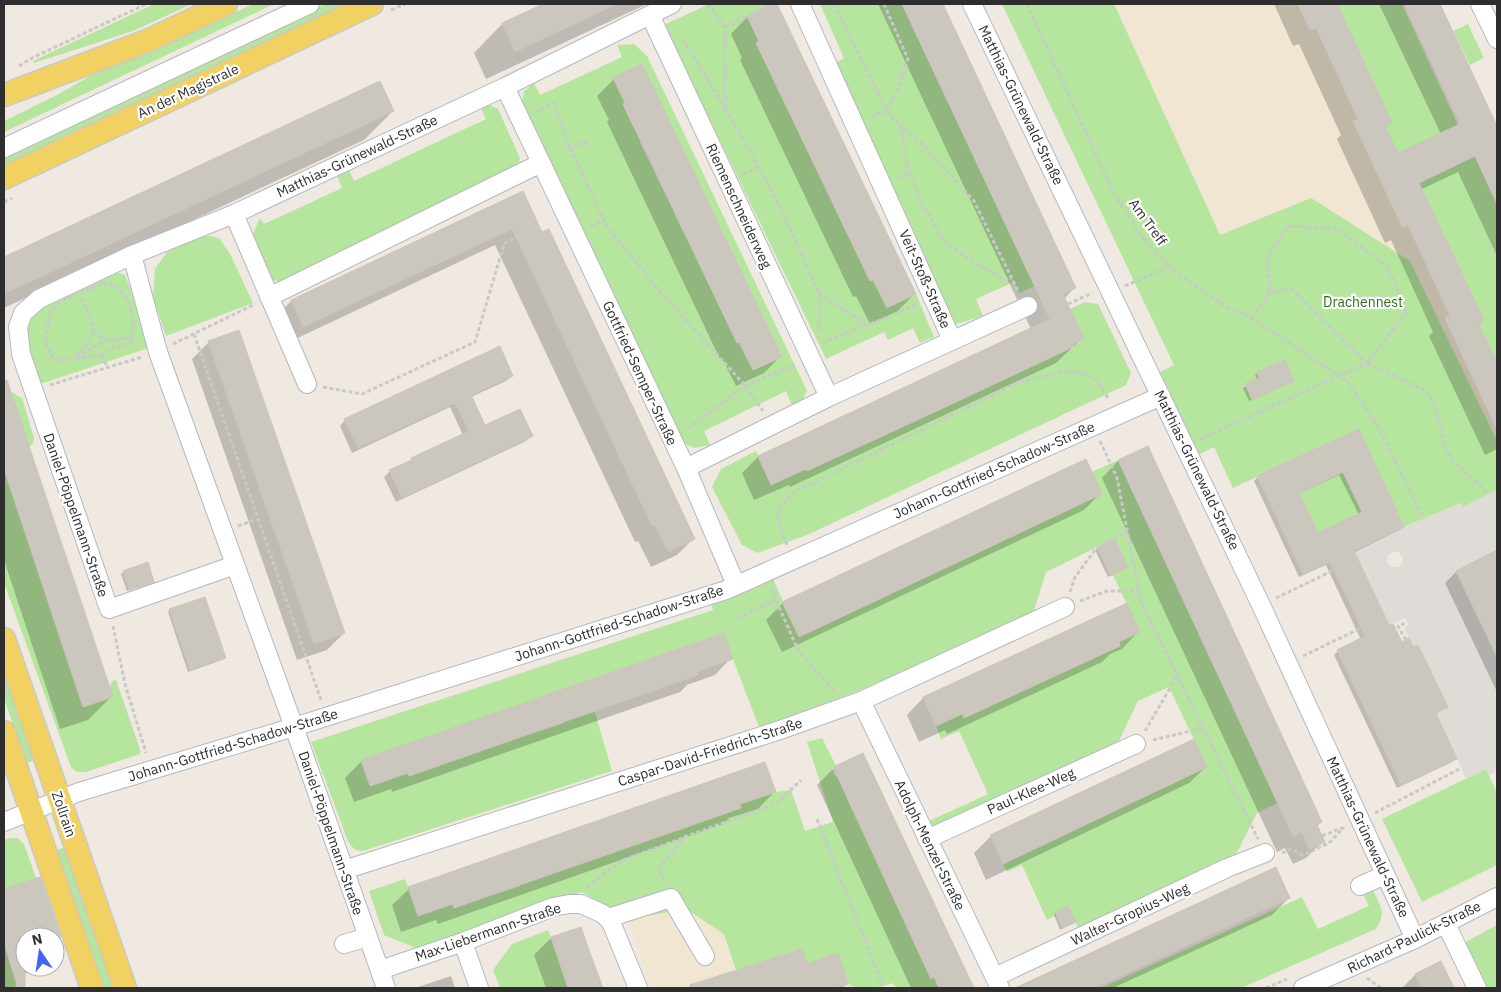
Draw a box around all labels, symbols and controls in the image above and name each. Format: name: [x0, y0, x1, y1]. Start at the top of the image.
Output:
street label: Matthias-Grünewald-Straße: [974, 22, 1068, 188]
street label: An der Magistrale: [134, 59, 242, 122]
street label: Matthias-Grünewald-Straße: [273, 111, 441, 201]
street label: Riemenschneiderweg: [702, 141, 776, 272]
street label: Am Treff: [1125, 195, 1171, 249]
street label: Veit-Stoß-Straße: [895, 227, 955, 332]
park label: Drachennest: [1323, 293, 1403, 311]
street label: Gottfried-Semper-Straße: [599, 298, 682, 449]
street label: Matthias-Grünewald-Straße: [1150, 387, 1244, 553]
street label: Johann-Gottfried-Schadow-Straße: [891, 417, 1098, 523]
street label: Daniel-Pöppelmann-Straße: [39, 431, 113, 600]
street label: Johann-Gottfried-Schadow-Straße: [512, 581, 726, 665]
street label: Johann-Gottfried-Schadow-Straße: [126, 704, 340, 786]
street label: Caspar-David-Friedrich-Straße: [615, 714, 805, 790]
street label: Daniel-Pöppelmann-Straße: [294, 749, 368, 918]
street label: Matthias-Grünewald-Straße: [1323, 753, 1413, 921]
street label: Paul-Klee-Weg: [984, 763, 1078, 818]
street label: Adolph-Menzel-Straße: [891, 777, 969, 913]
street label: Zollrain: [48, 789, 80, 839]
street label: Walter-Gropius-Weg: [1068, 878, 1193, 949]
street label: Richard-Paulick-Straße: [1344, 897, 1484, 977]
street label: Max-Liebermann-Straße: [413, 898, 564, 965]
north arrow: [15, 927, 65, 977]
text: N: [30, 929, 44, 949]

